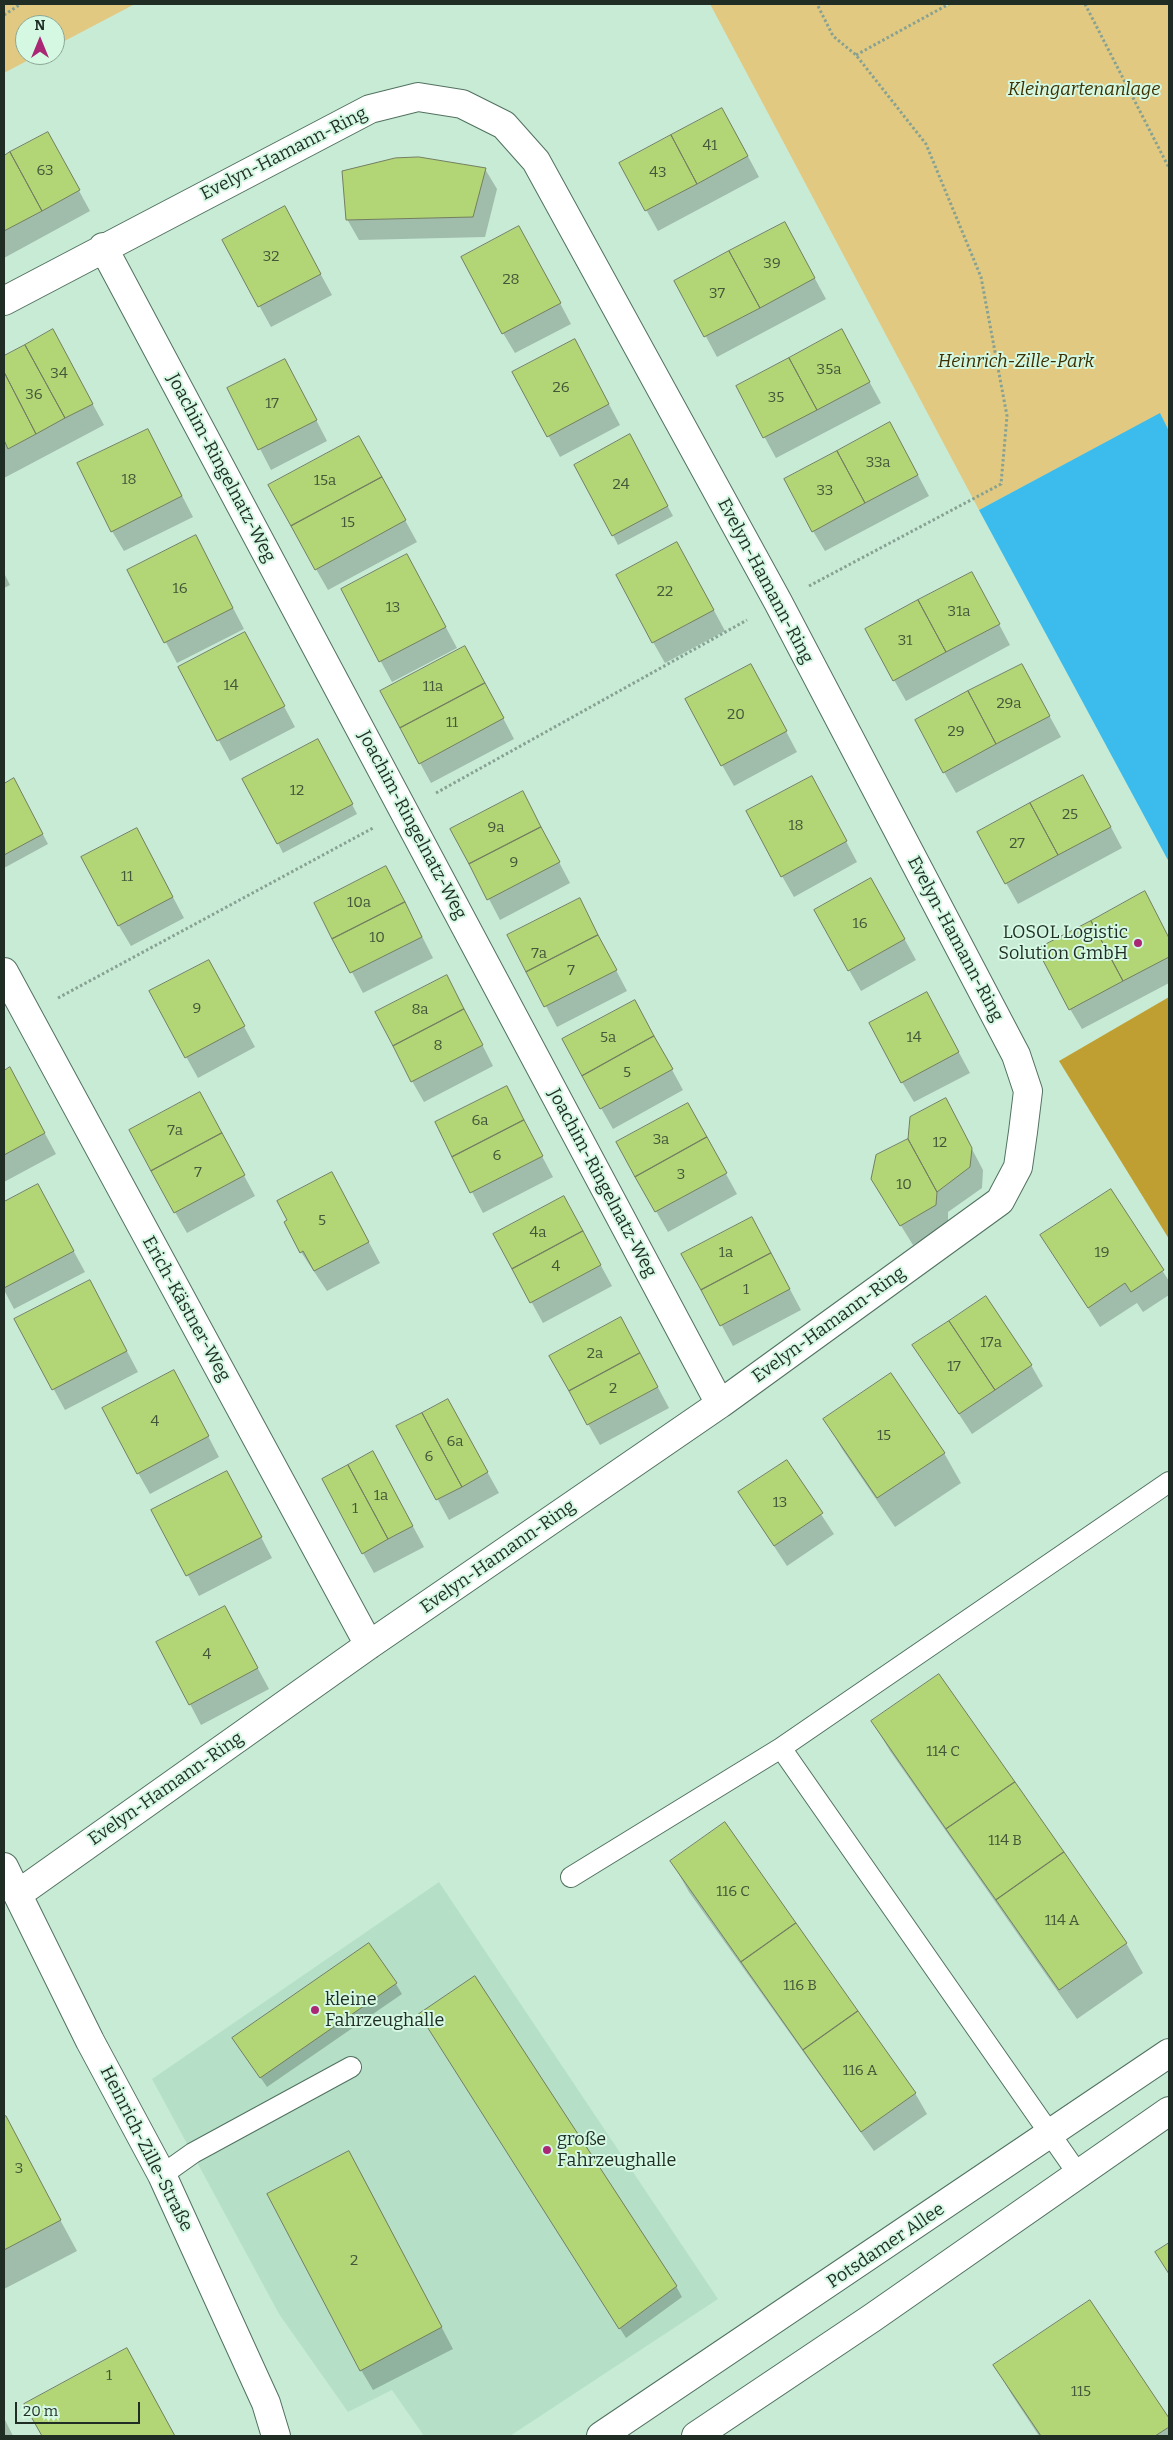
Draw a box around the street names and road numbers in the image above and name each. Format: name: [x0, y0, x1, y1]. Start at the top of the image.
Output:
street label: Evelyn-Hamann-Ring: [197, 103, 371, 205]
street label: Joachim-Ringelnatz-Weg: [162, 370, 280, 566]
street label: Evelyn-Hamann-Ring: [712, 495, 818, 667]
street label: Joachim-Ringelnatz-Weg: [353, 727, 471, 923]
street label: Evelyn-Hamann-Ring: [902, 853, 1008, 1025]
street label: Joachim-Ringelnatz-Weg: [543, 1085, 661, 1281]
street label: Erich-Kästner-Weg: [137, 1233, 235, 1385]
street label: Evelyn-Hamann-Ring: [748, 1262, 910, 1388]
street label: Evelyn-Hamann-Ring: [416, 1495, 580, 1619]
street label: Evelyn-Hamann-Ring: [84, 1727, 248, 1851]
street label: Heinrich-Zille-Straße: [95, 2063, 197, 2235]
street label: Potsdamer Allee: [823, 2199, 949, 2293]

